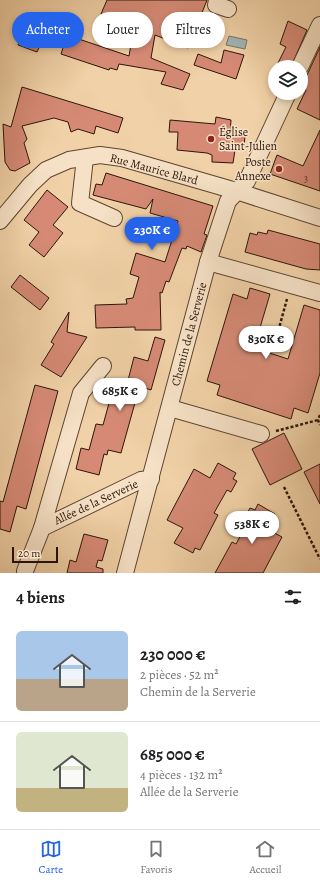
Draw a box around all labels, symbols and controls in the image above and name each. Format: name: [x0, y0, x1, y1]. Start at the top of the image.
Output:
chip: Acheter: [12, 12, 84, 48]
chip: Louer: [92, 12, 153, 48]
chip: Filtres: [161, 12, 225, 48]
map controls: [268, 60, 308, 100]
button: layers: [268, 60, 308, 100]
place label: Église Saint-Julien: [219, 124, 278, 154]
marker: Église Saint-Julien: [206, 134, 216, 144]
street label: Rue Maurice Blard: [108, 150, 200, 189]
place label: Poste Annexe: [234, 154, 271, 184]
marker: Poste Annexe: [274, 164, 284, 174]
house number: 3: [304, 172, 308, 185]
pin: 230K €: [119, 217, 185, 251]
text: 230K €: [134, 221, 170, 238]
street label: Chemin de la Serverie: [167, 280, 211, 388]
pin: 830K €: [233, 326, 299, 360]
text: 830K €: [248, 330, 284, 347]
pin: 685K €: [87, 378, 153, 412]
text: 685K €: [102, 382, 138, 399]
street label: Allée de la Serverie: [50, 476, 141, 529]
pin: 538K €: [219, 511, 285, 545]
text: 538K €: [234, 515, 270, 532]
scale bar: [12, 545, 58, 564]
text: 20 m: [18, 546, 40, 561]
text: 4 biens: [16, 586, 65, 609]
icon: filters: [282, 586, 304, 608]
text: 230 000 €: [140, 643, 205, 666]
icon: home: [48, 647, 96, 695]
text: 2 pièces · 52 m²: [140, 666, 219, 683]
text: Chemin de la Serverie: [140, 683, 256, 700]
text: 685 000 €: [140, 743, 205, 766]
icon: home: [48, 748, 96, 796]
text: 4 pièces · 132 m²: [140, 766, 223, 783]
text: Allée de la Serverie: [140, 783, 239, 800]
tab: Carte: [39, 838, 63, 877]
tab: Favoris: [140, 838, 172, 877]
tab: Accueil: [249, 838, 281, 877]

